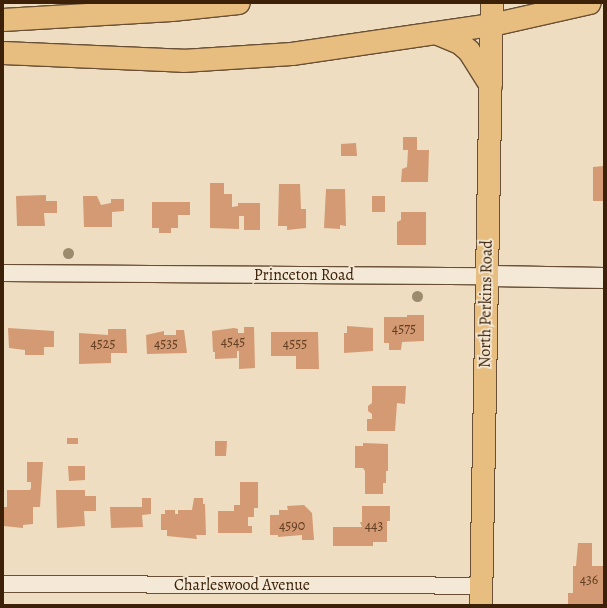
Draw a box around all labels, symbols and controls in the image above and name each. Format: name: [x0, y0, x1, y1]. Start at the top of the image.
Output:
street label: North Perkins Road: [475, 240, 497, 368]
street label: Princeton Road: [254, 265, 354, 285]
house number: 4575: [392, 321, 416, 337]
house number: 4545: [221, 334, 245, 350]
house number: 4525: [90, 336, 116, 352]
house number: 4535: [154, 336, 178, 352]
house number: 4555: [283, 336, 307, 352]
house number: 4590: [279, 518, 305, 534]
house number: 443: [365, 518, 383, 534]
house number: 436: [580, 572, 598, 588]
street label: Charleswood Avenue: [174, 575, 310, 595]

